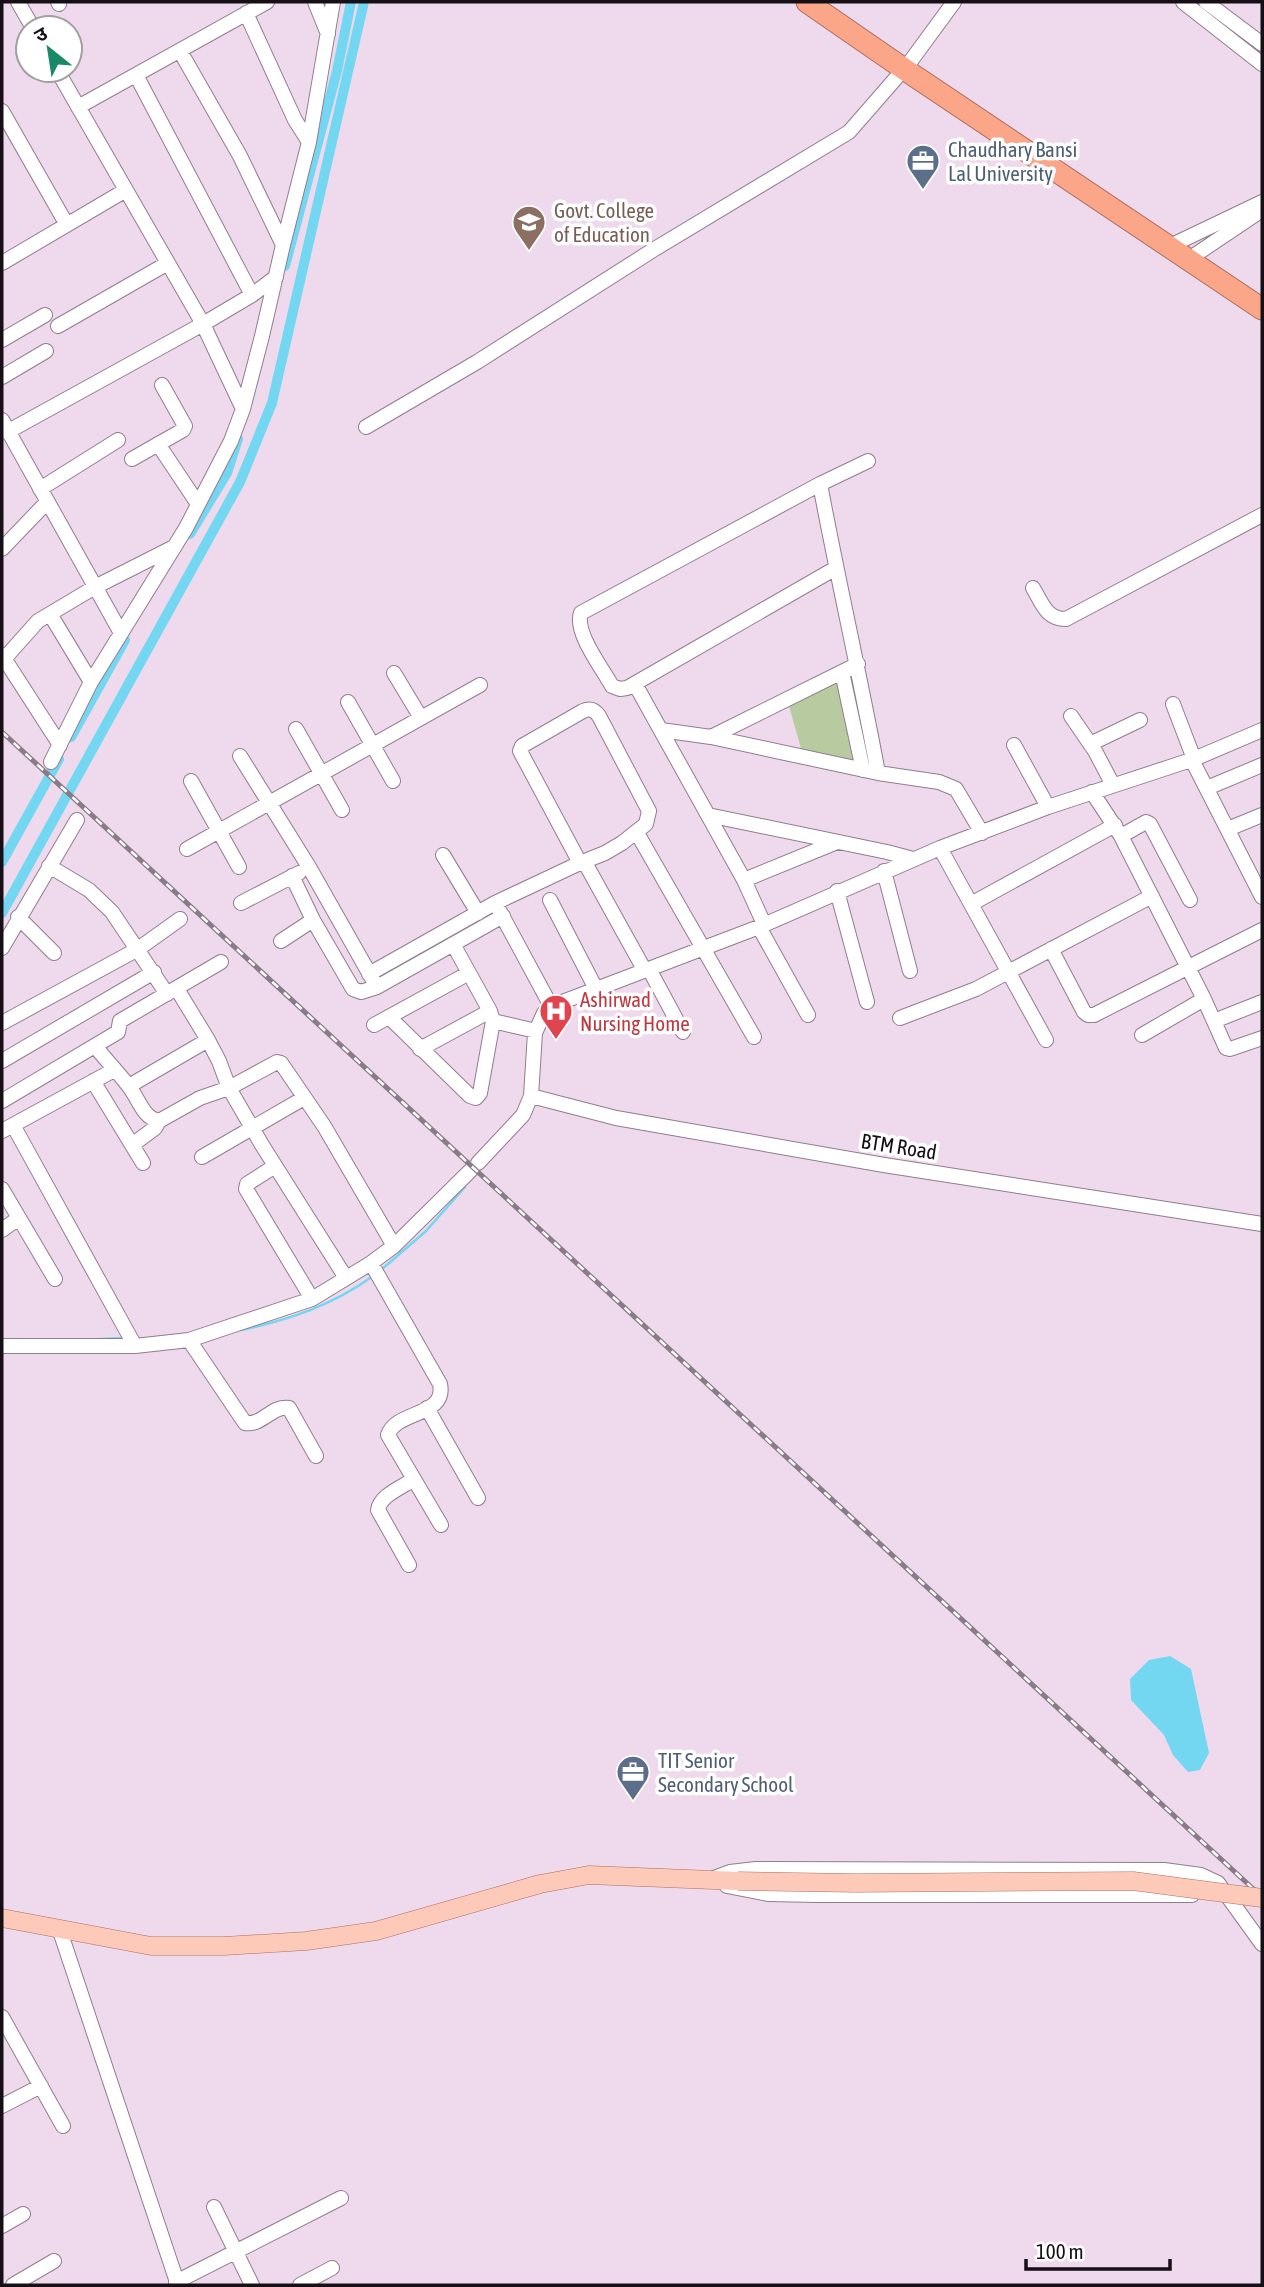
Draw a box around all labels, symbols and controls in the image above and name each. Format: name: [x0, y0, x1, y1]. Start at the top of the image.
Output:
north arrow: [14, 14, 84, 84]
text: उ: [30, 22, 52, 47]
place label: Chaudhary Bansi Lal University: [948, 137, 1077, 185]
office icon: Chaudhary Bansi Lal University: [904, 142, 942, 191]
place label: Govt. College of Education: [554, 198, 654, 246]
school or university icon: Govt. College of Education: [510, 203, 548, 252]
place label: Ashirwad Nursing Home: [580, 987, 690, 1035]
hospital icon: Ashirwad Nursing Home: [537, 992, 575, 1041]
street label: BTM Road: [859, 1128, 939, 1164]
place label: TIT Senior Secondary School: [658, 1748, 794, 1796]
office icon: TIT Senior Secondary School: [614, 1753, 652, 1802]
scale bar: [1026, 2228, 1170, 2272]
text: 100 m: [1036, 2239, 1084, 2263]

